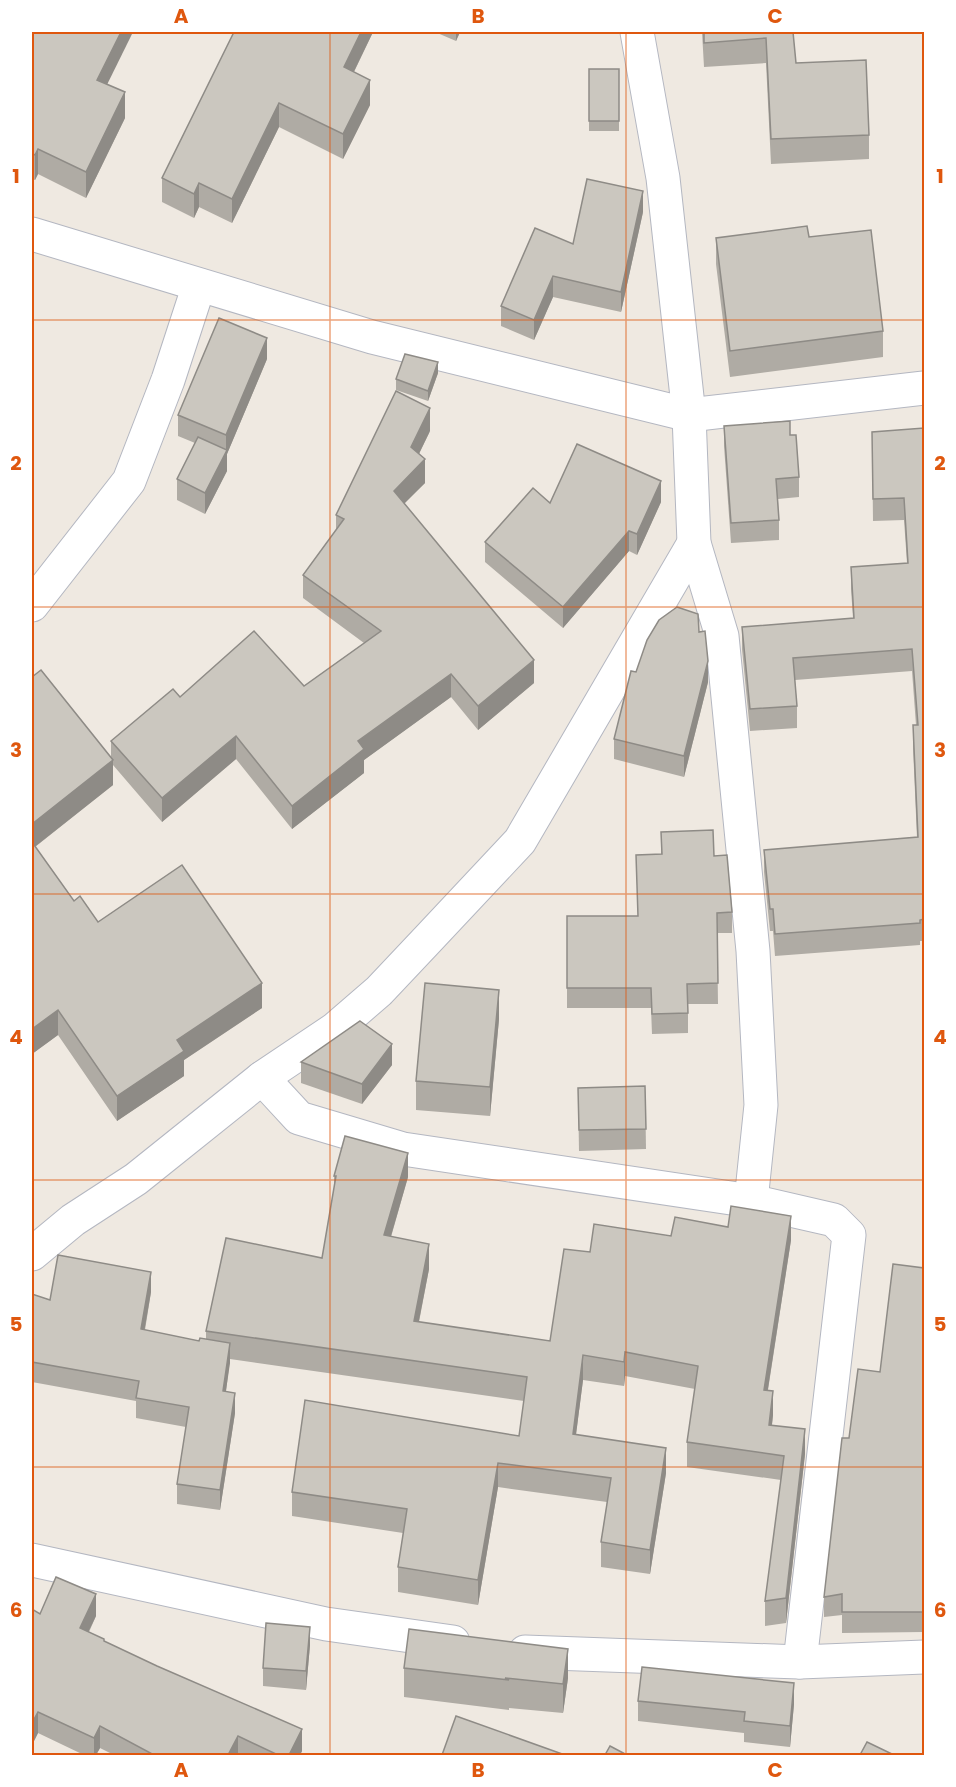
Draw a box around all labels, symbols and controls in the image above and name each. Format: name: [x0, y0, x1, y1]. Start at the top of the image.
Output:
text: A: [174, 2, 189, 30]
text: B: [471, 2, 485, 30]
text: C: [767, 2, 783, 30]
text: 1: [12, 162, 20, 190]
text: 1: [936, 162, 944, 190]
text: 2: [10, 449, 22, 477]
text: 2: [934, 449, 946, 477]
text: 3: [10, 736, 22, 764]
text: 3: [934, 736, 946, 764]
text: 4: [9, 1023, 23, 1051]
text: 4: [933, 1023, 947, 1051]
text: 5: [10, 1310, 23, 1338]
text: 5: [934, 1310, 947, 1338]
text: 6: [10, 1596, 22, 1624]
text: 6: [934, 1596, 946, 1624]
text: A: [174, 1756, 189, 1784]
text: B: [471, 1756, 485, 1784]
text: C: [767, 1756, 783, 1784]

